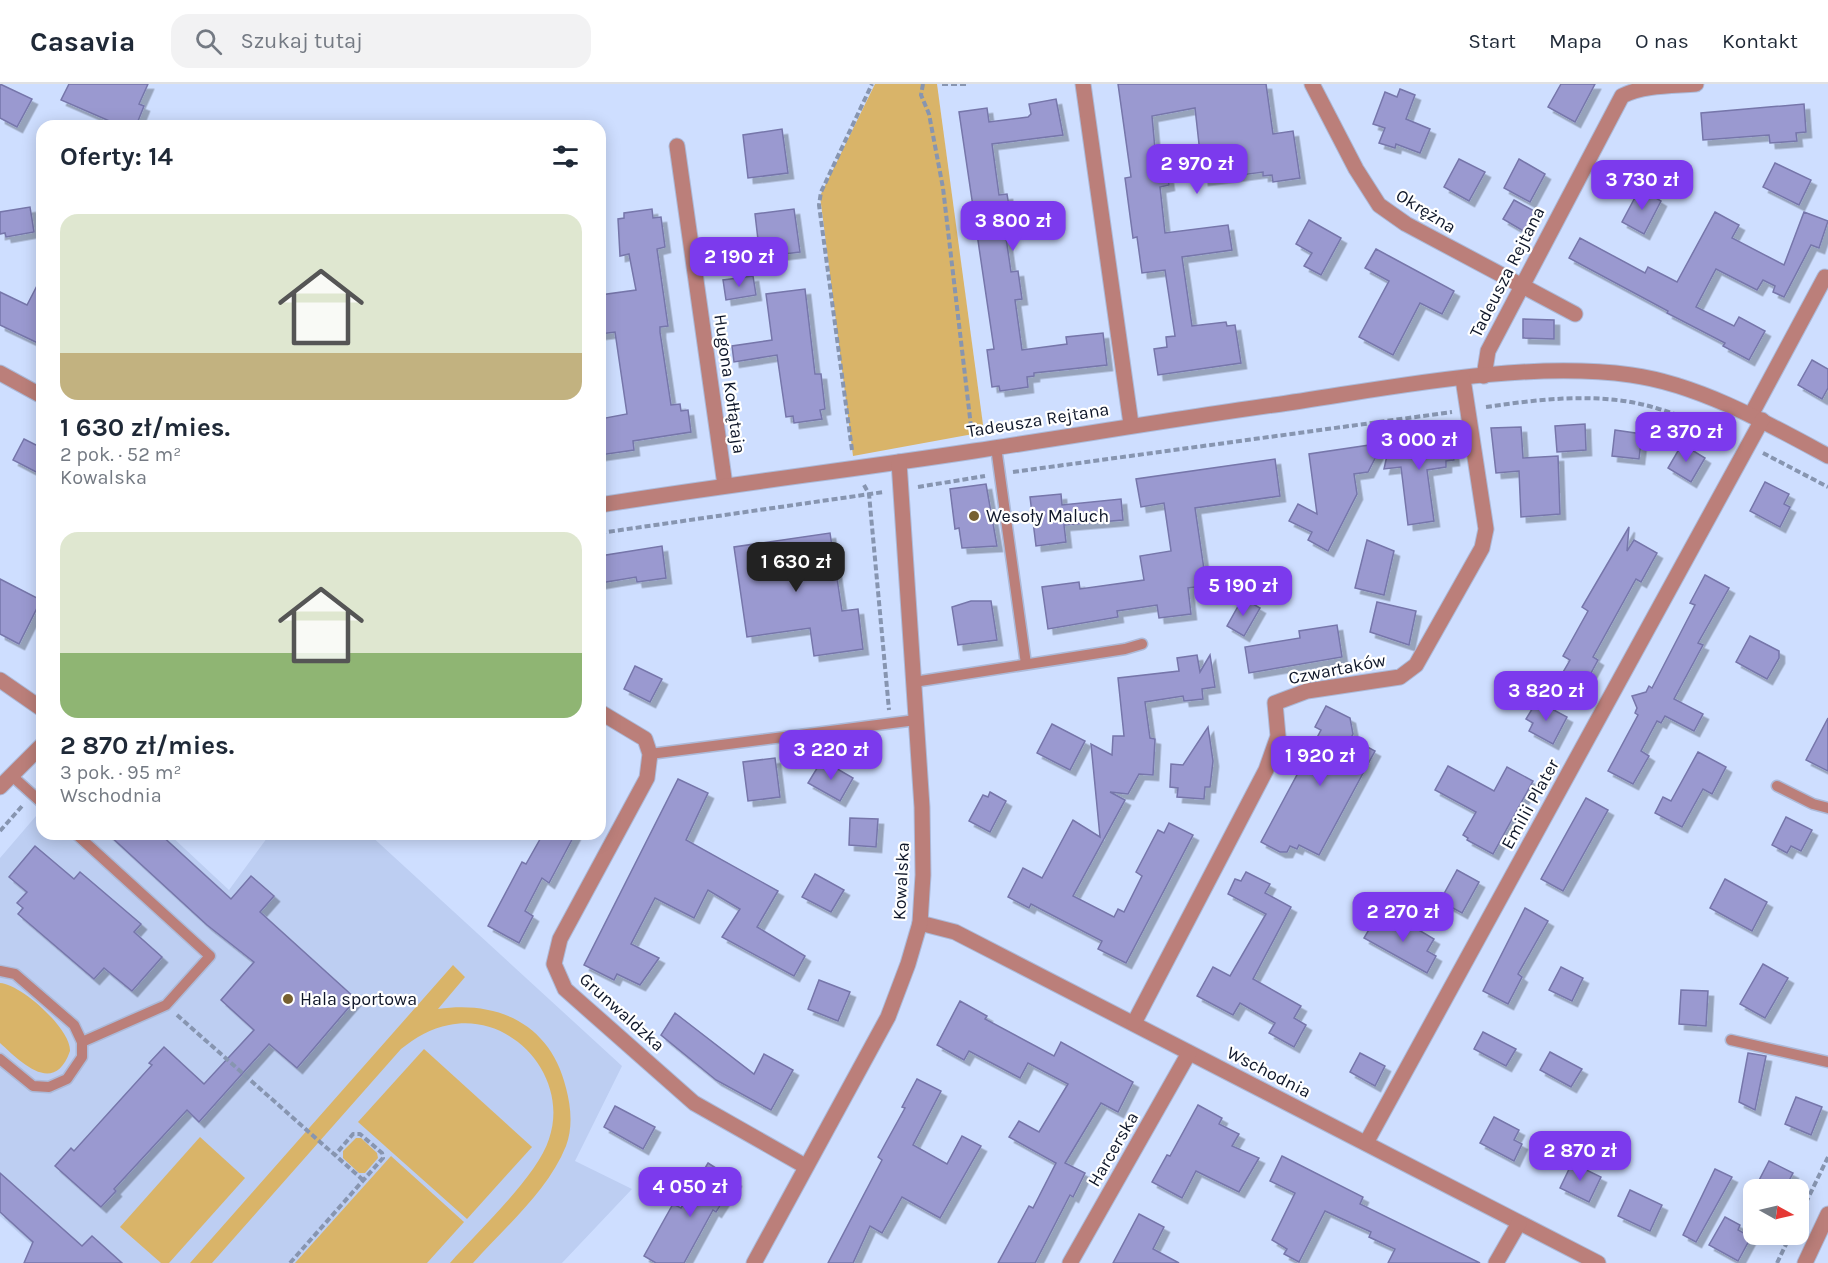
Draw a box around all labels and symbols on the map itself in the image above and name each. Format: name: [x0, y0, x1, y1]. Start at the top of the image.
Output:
pin: 2 970 zł: [1135, 144, 1259, 195]
pin: 3 730 zł: [1580, 160, 1704, 211]
street label: Okrężna: [1392, 184, 1460, 238]
pin: 3 800 zł: [951, 201, 1075, 252]
street label: Tadeusza Rejtana: [1465, 203, 1549, 341]
pin: 2 190 zł: [677, 237, 801, 288]
street label: Hugona Kołłątaja: [709, 313, 751, 455]
street label: Tadeusza Rejtana: [965, 398, 1111, 442]
pin: 2 370 zł: [1624, 412, 1748, 463]
pin: 3 000 zł: [1357, 420, 1481, 471]
place label: Wesoły Maluch: [986, 505, 1109, 527]
marker: Wesoły Maluch: [967, 509, 981, 523]
pin: 1 630 zł: [734, 542, 858, 593]
pin: 5 190 zł: [1181, 566, 1305, 617]
street label: Czwartaków: [1286, 649, 1388, 689]
pin: 3 820 zł: [1484, 671, 1608, 722]
pin: 3 220 zł: [769, 730, 893, 781]
pin: 1 920 zł: [1258, 736, 1382, 787]
street label: Emilii Plater: [1496, 755, 1564, 853]
street label: Kowalska: [888, 841, 914, 921]
pin: 2 270 zł: [1341, 892, 1465, 943]
street label: Grunwaldzka: [575, 968, 669, 1056]
place label: Hala sportowa: [300, 988, 417, 1010]
marker: Hala sportowa: [281, 992, 295, 1006]
street label: Wschodnia: [1223, 1041, 1315, 1103]
street label: Harcerska: [1083, 1108, 1143, 1190]
pin: 2 870 zł: [1518, 1131, 1642, 1182]
pin: 4 050 zł: [628, 1167, 752, 1218]
north arrow: [1743, 1179, 1809, 1245]

